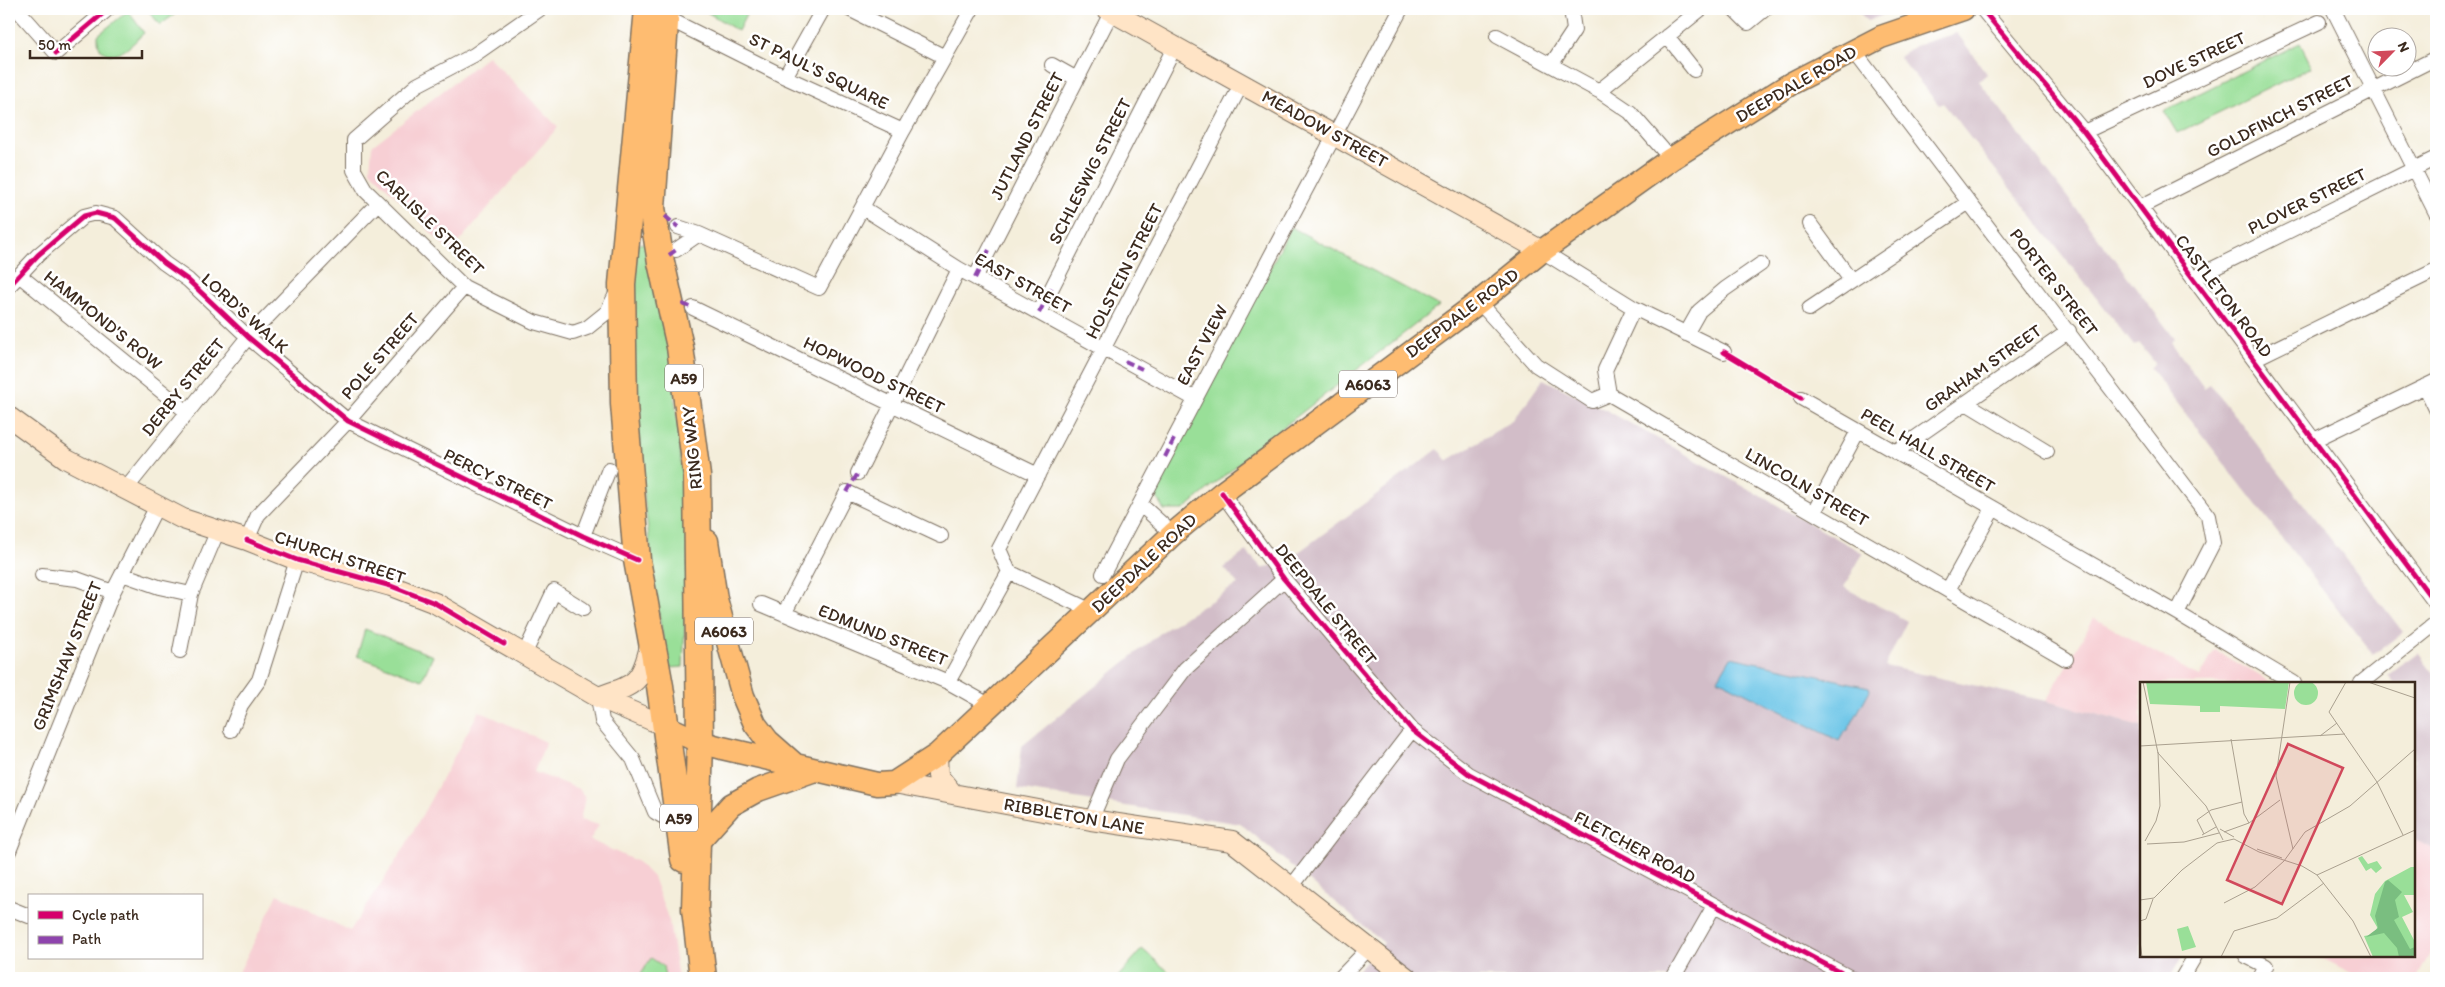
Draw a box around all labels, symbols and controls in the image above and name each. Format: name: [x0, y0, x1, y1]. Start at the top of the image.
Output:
street label: DOVE STREET: [2139, 27, 2249, 93]
scale bar: [30, 28, 142, 60]
street label: ST PAUL'S SQUARE: [746, 28, 892, 114]
north arrow: [2368, 28, 2418, 78]
text: 50 m: [38, 36, 71, 54]
text: N: [2394, 39, 2413, 55]
street label: DEEPDALE ROAD: [1731, 40, 1861, 128]
street label: JUTLAND STREET: [985, 68, 1069, 204]
street label: GOLDFINCH STREET: [2203, 69, 2357, 163]
street label: MEADOW STREET: [1258, 85, 1392, 173]
street label: SCHLESWIG STREET: [1044, 94, 1136, 248]
street label: PLOVER STREET: [2244, 163, 2370, 239]
street label: CARLISLE STREET: [371, 165, 489, 279]
street label: HOLSTEIN STREET: [1080, 199, 1168, 343]
street label: PORTER STREET: [2005, 224, 2103, 340]
street label: CASTLETON ROAD: [2170, 230, 2278, 362]
street label: EAST STREET: [971, 247, 1075, 319]
street label: DEEPDALE ROAD: [1401, 263, 1523, 363]
street label: HAMMOND'S ROW: [39, 266, 167, 374]
street label: LORD'S WALK: [197, 268, 294, 358]
street label: EAST VIEW: [1172, 301, 1232, 389]
street label: POLE STREET: [336, 308, 424, 404]
street label: GRAHAM STREET: [1920, 319, 2046, 417]
street label: HOPWOOD STREET: [800, 331, 948, 419]
street label: DERBY STREET: [137, 333, 229, 441]
road number: A59: [665, 364, 703, 392]
road number: A6063: [1339, 370, 1397, 398]
street label: PEEL HALL STREET: [1857, 403, 1999, 497]
street label: RING WAY: [677, 405, 707, 491]
street label: PERCY STREET: [440, 443, 556, 515]
street label: LINCOLN STREET: [1741, 443, 1873, 531]
street label: DEEPDALE ROAD: [1087, 508, 1201, 618]
street label: CHURCH STREET: [272, 525, 408, 589]
street label: DEEPDALE STREET: [1270, 539, 1382, 669]
street label: GRIMSHAW STREET: [27, 578, 107, 734]
street label: EDMUND STREET: [815, 599, 951, 671]
road number: A6063: [695, 618, 753, 644]
inset map: [2140, 682, 2415, 957]
street label: RIBBLETON LANE: [1002, 793, 1146, 839]
road number: A59: [660, 804, 698, 831]
street label: FLETCHER ROAD: [1571, 806, 1699, 888]
legend: [28, 894, 202, 960]
text: Cycle path: [72, 906, 139, 924]
text: Path: [72, 930, 101, 948]

